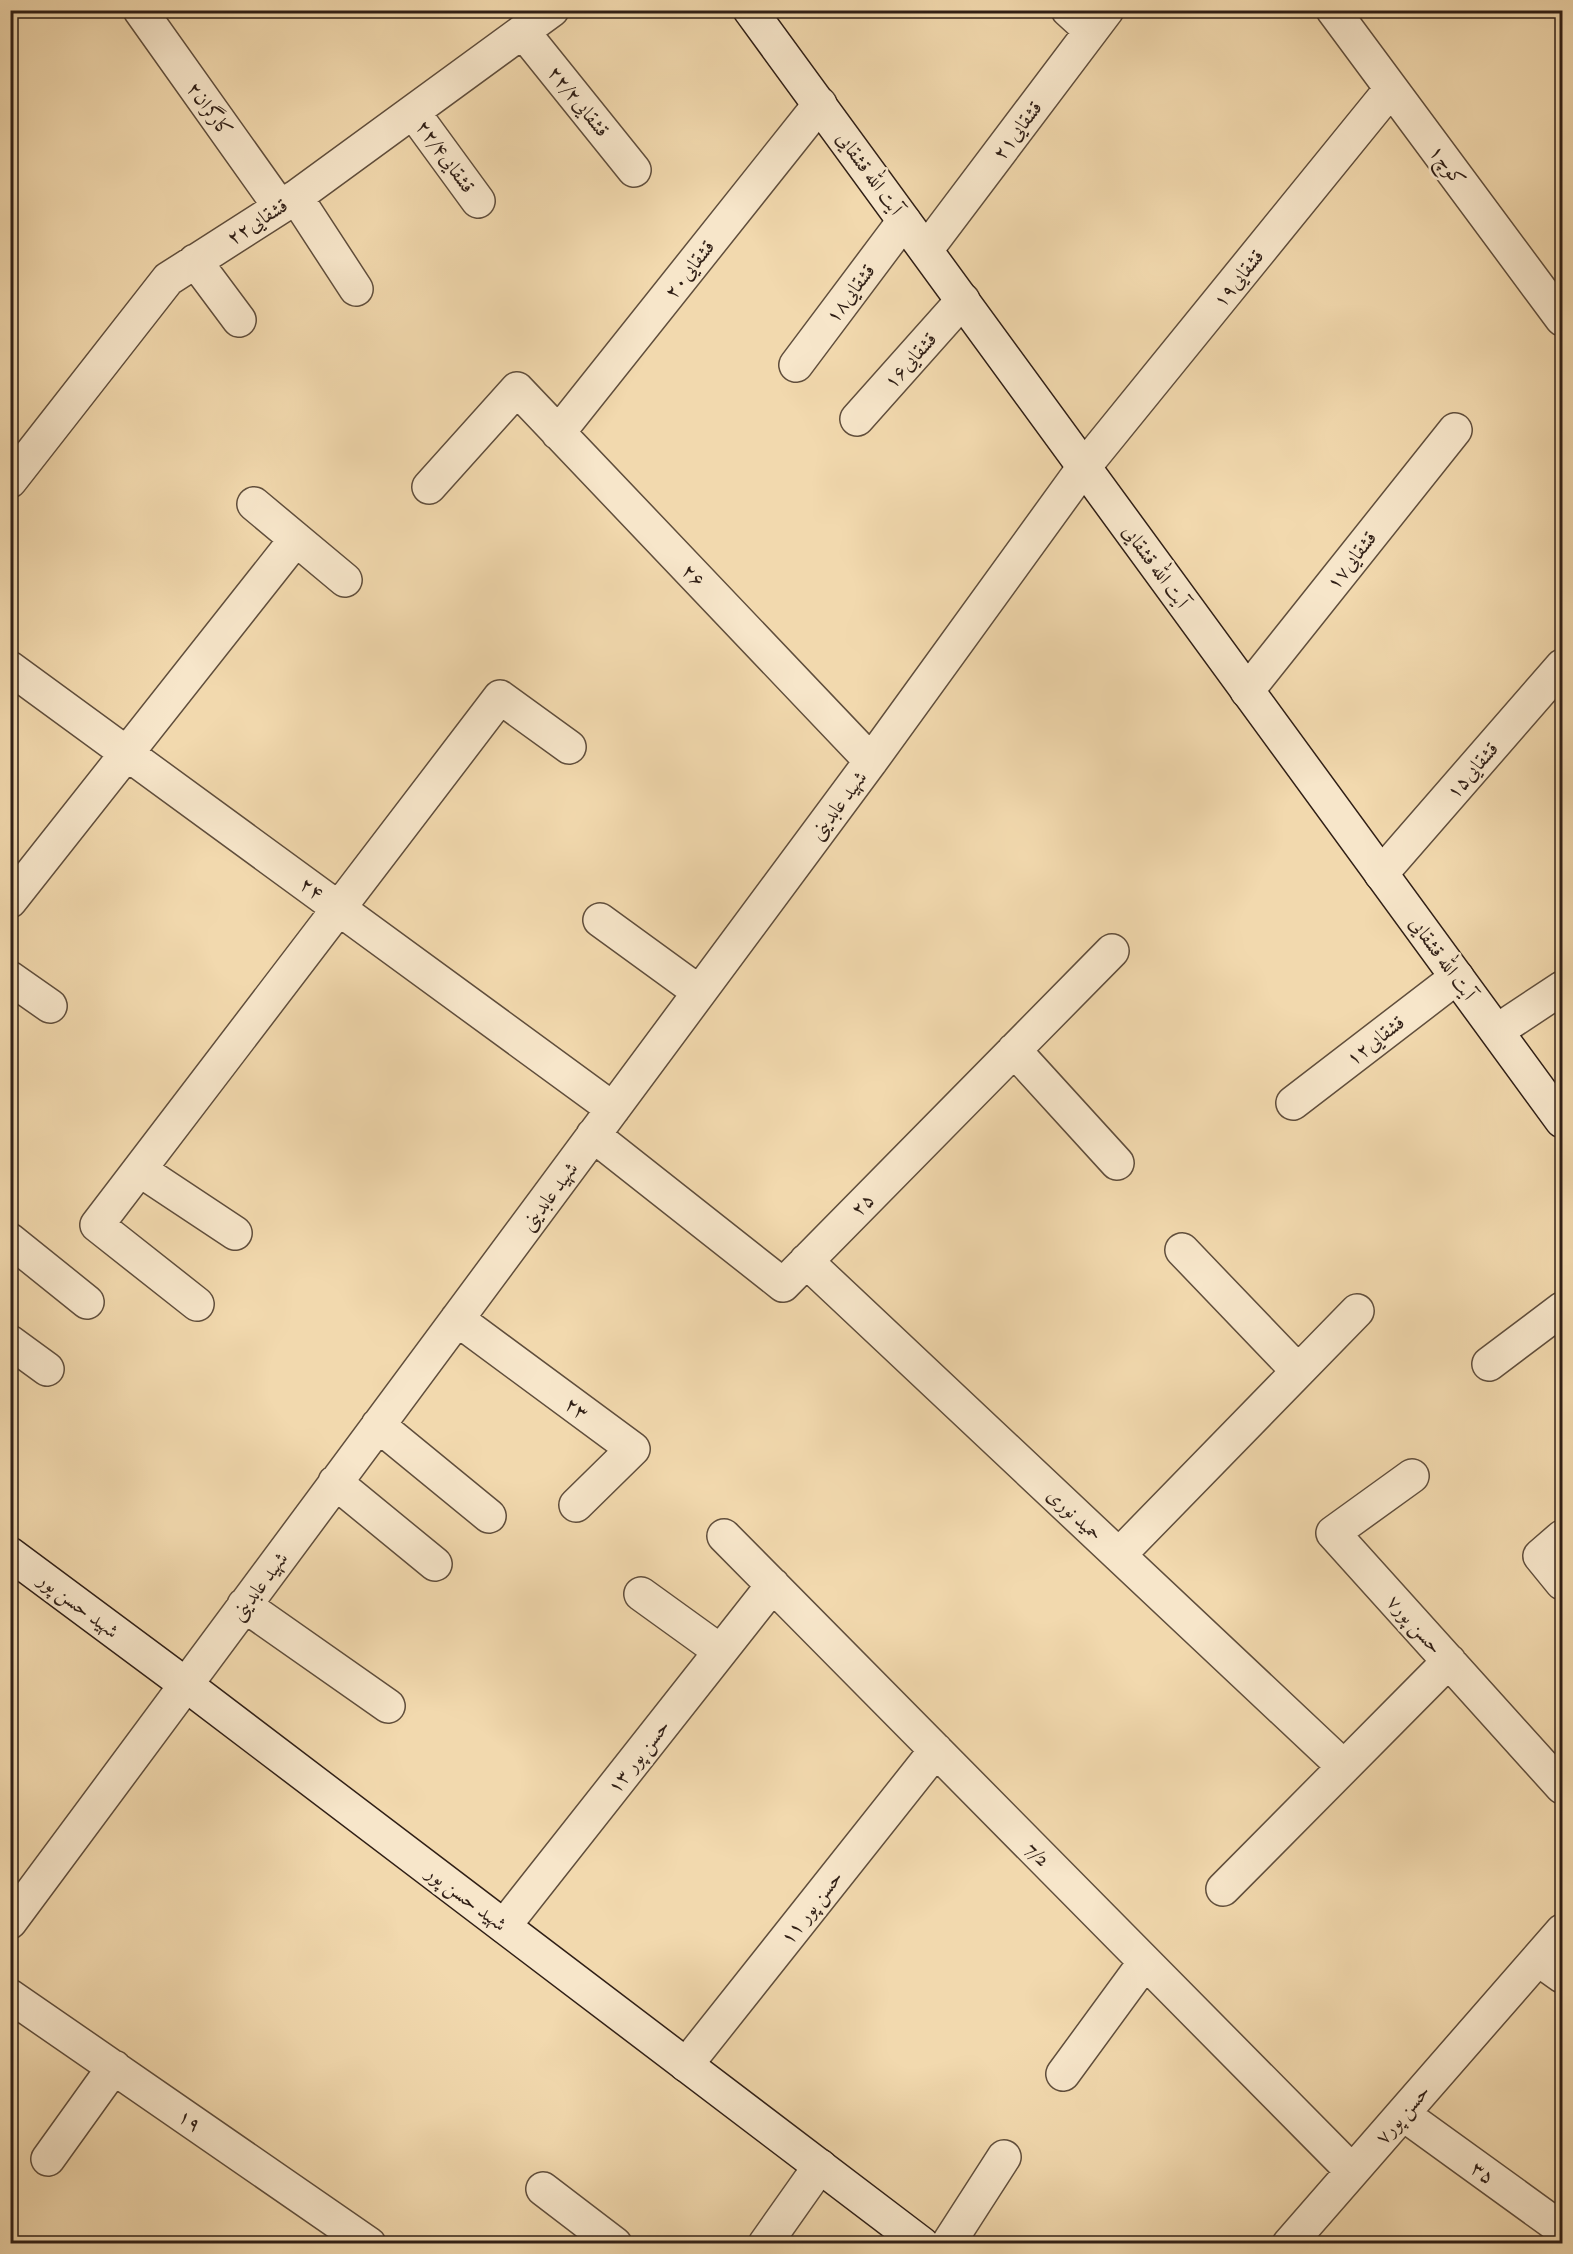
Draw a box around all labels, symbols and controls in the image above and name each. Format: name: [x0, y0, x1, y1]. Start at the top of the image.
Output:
street label: ۲۲/۲قشقایی: [542, 61, 615, 143]
street label: کارگران۲: [181, 76, 239, 142]
street label: قشقایی۲۱: [987, 96, 1048, 165]
street label: ۲۲/۴قشقایی: [410, 115, 481, 198]
street label: آیت الله قشقایی: [830, 125, 912, 223]
street label: کوچ۱: [1420, 140, 1471, 194]
street label: ۲۲قشقایی: [222, 193, 293, 251]
street label: ۲۰قشقایی: [659, 235, 721, 304]
street label: ۱۹قشقایی: [1207, 244, 1270, 313]
street label: ۱۸قشقایی: [820, 259, 881, 328]
street label: ۱۶قشقایی: [878, 327, 943, 394]
street label: آیت الله قشقایی: [1116, 518, 1198, 616]
street label: ۱۷قشقایی: [1321, 526, 1383, 595]
street label: ۲۶: [677, 558, 711, 592]
street label: ۱۵قشقایی: [1441, 737, 1505, 805]
street label: شهید عابدینی: [804, 766, 873, 846]
street label: ۲۴: [295, 871, 329, 905]
street label: آیت الله قشقایی: [1403, 910, 1485, 1008]
street label: قشقایی۱۲: [1341, 1010, 1410, 1072]
street label: شهید عابدینی: [515, 1157, 584, 1237]
street label: ۲۵: [845, 1187, 879, 1221]
street label: ۲۳: [560, 1391, 594, 1425]
street label: حمید نوری: [1042, 1482, 1108, 1546]
street label: شهید عابدینی: [225, 1547, 294, 1627]
street label: شهید حسن پور: [31, 1566, 124, 1645]
street label: حسن پور۷: [1380, 1589, 1448, 1661]
street label: ۱۳ حسن پور: [602, 1714, 677, 1800]
street label: 7/2: [1020, 1837, 1055, 1872]
street label: شهید حسن پور: [419, 1859, 512, 1938]
street label: ۱۱ حسن پور: [775, 1865, 850, 1951]
street label: حسن پور۷: [1370, 2079, 1437, 2151]
street label: ۱۹: [173, 2103, 206, 2137]
street label: ۳۵: [1466, 2155, 1500, 2189]

